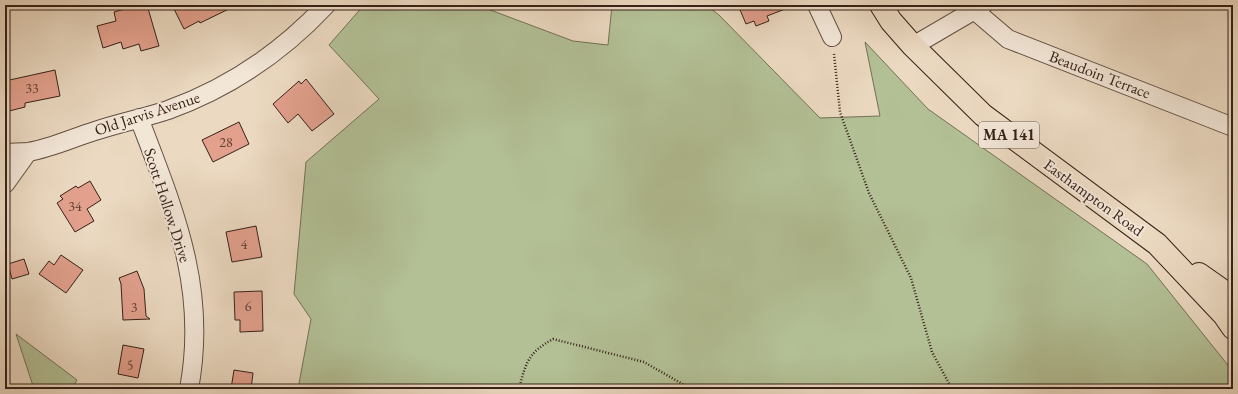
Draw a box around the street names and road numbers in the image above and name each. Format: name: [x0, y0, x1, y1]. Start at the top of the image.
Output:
street label: Beaudoin Terrace: [1046, 46, 1153, 103]
street label: Old Jarvis Avenue: [92, 87, 203, 140]
road number: MA 141: [979, 122, 1039, 148]
street label: Scott Hollow Drive: [139, 145, 196, 265]
street label: Easthampton Road: [1040, 154, 1149, 241]

